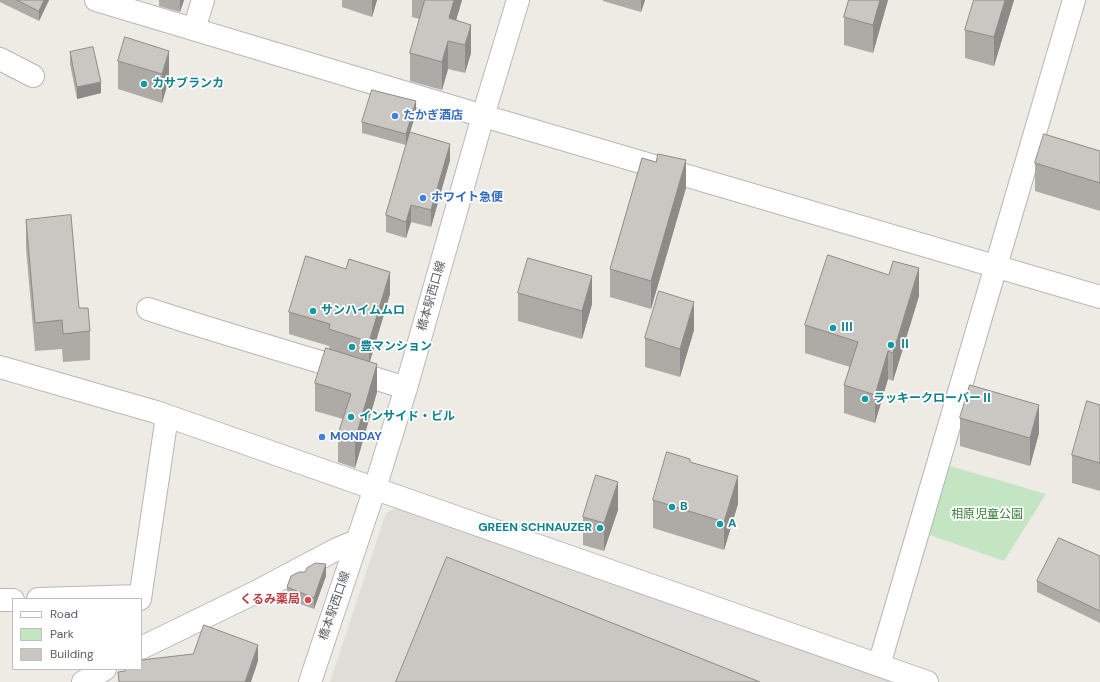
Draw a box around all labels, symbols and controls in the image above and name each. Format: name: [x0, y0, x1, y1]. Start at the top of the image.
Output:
place label: カサブランカ: [152, 77, 224, 91]
marker: カサブランカ: [139, 79, 149, 89]
place label: たかぎ酒店: [403, 109, 463, 123]
marker: たかぎ酒店: [390, 111, 400, 121]
place label: ホワイト急便: [431, 191, 503, 205]
marker: ホワイト急便: [418, 193, 428, 203]
street label: 橋本駅西口線: [415, 259, 449, 333]
place label: サンハイムムロ: [321, 304, 405, 318]
marker: サンハイムムロ: [308, 306, 318, 316]
place label: Ⅲ: [841, 321, 853, 335]
marker: Ⅲ: [828, 323, 838, 333]
place label: Ⅱ: [899, 338, 911, 352]
place label: 豊マンション: [360, 340, 432, 354]
marker: Ⅱ: [886, 340, 896, 350]
marker: 豊マンション: [347, 342, 357, 352]
place label: ラッキークローバーⅡ: [873, 392, 993, 406]
marker: ラッキークローバーⅡ: [860, 394, 870, 404]
place label: インサイド・ビル: [359, 410, 455, 424]
marker: インサイド・ビル: [346, 412, 356, 422]
place label: MONDAY: [330, 430, 382, 444]
marker: MONDAY: [317, 432, 327, 442]
place label: B: [680, 500, 688, 514]
marker: B: [667, 502, 677, 512]
park label: 相原児童公園: [951, 508, 1023, 522]
place label: A: [728, 517, 737, 531]
marker: A: [715, 519, 725, 529]
place label: GREEN SCHNAUZER: [478, 521, 592, 535]
marker: GREEN SCHNAUZER: [595, 523, 605, 533]
street label: 橋本駅西口線: [316, 570, 354, 642]
place label: くるみ薬局: [240, 593, 300, 607]
marker: くるみ薬局: [303, 595, 313, 605]
legend: [12, 598, 142, 670]
text: Road: [50, 606, 78, 622]
text: Park: [50, 626, 74, 642]
text: Building: [50, 646, 94, 662]

